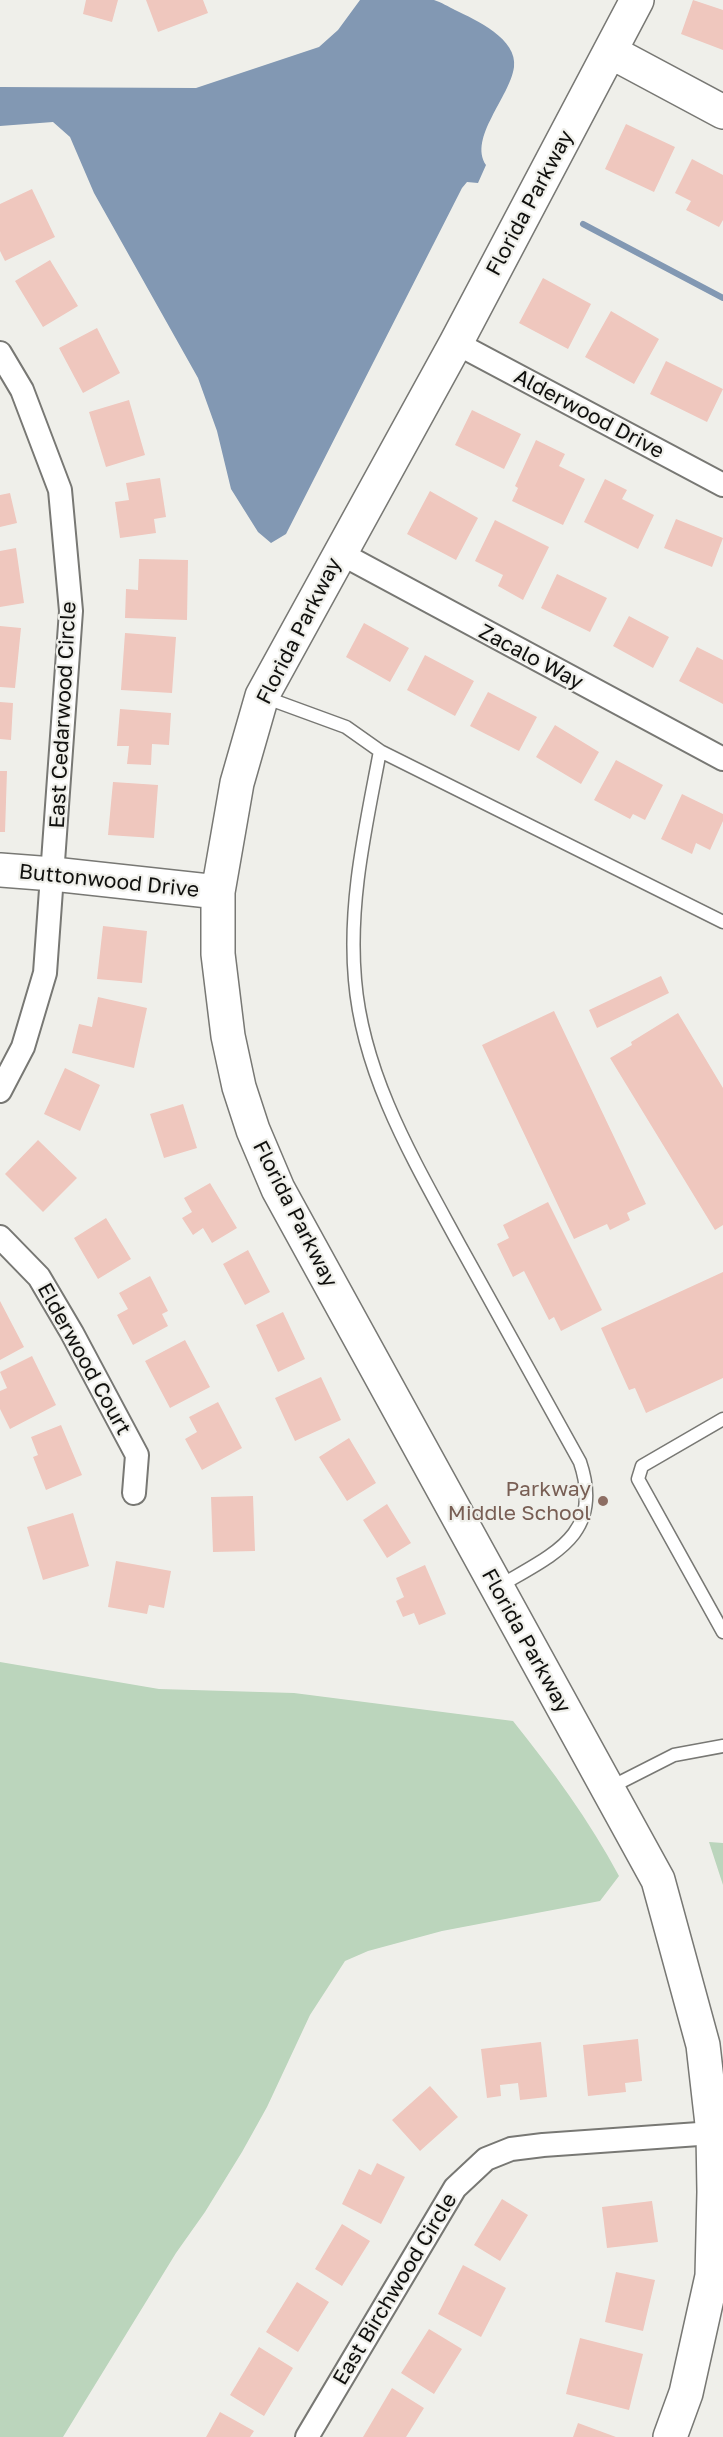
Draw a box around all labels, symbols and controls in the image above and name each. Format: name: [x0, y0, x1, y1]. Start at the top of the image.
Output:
street label: Florida Parkway: [481, 126, 579, 280]
street label: Alderwood Drive: [510, 364, 668, 464]
street label: Florida Parkway: [251, 554, 347, 708]
street label: East Cedarwood Circle: [44, 601, 82, 829]
street label: Zacalo Way: [474, 619, 588, 695]
street label: Buttonwood Drive: [18, 859, 200, 903]
street label: Florida Parkway: [247, 1137, 343, 1291]
street label: Elderwood Court: [32, 1279, 136, 1439]
place label: Parkway Middle School: [448, 1476, 591, 1526]
marker: Parkway Middle School: [596, 1494, 610, 1508]
street label: Florida Parkway: [476, 1565, 576, 1717]
street label: East Birchwood Circle: [328, 2189, 462, 2389]

